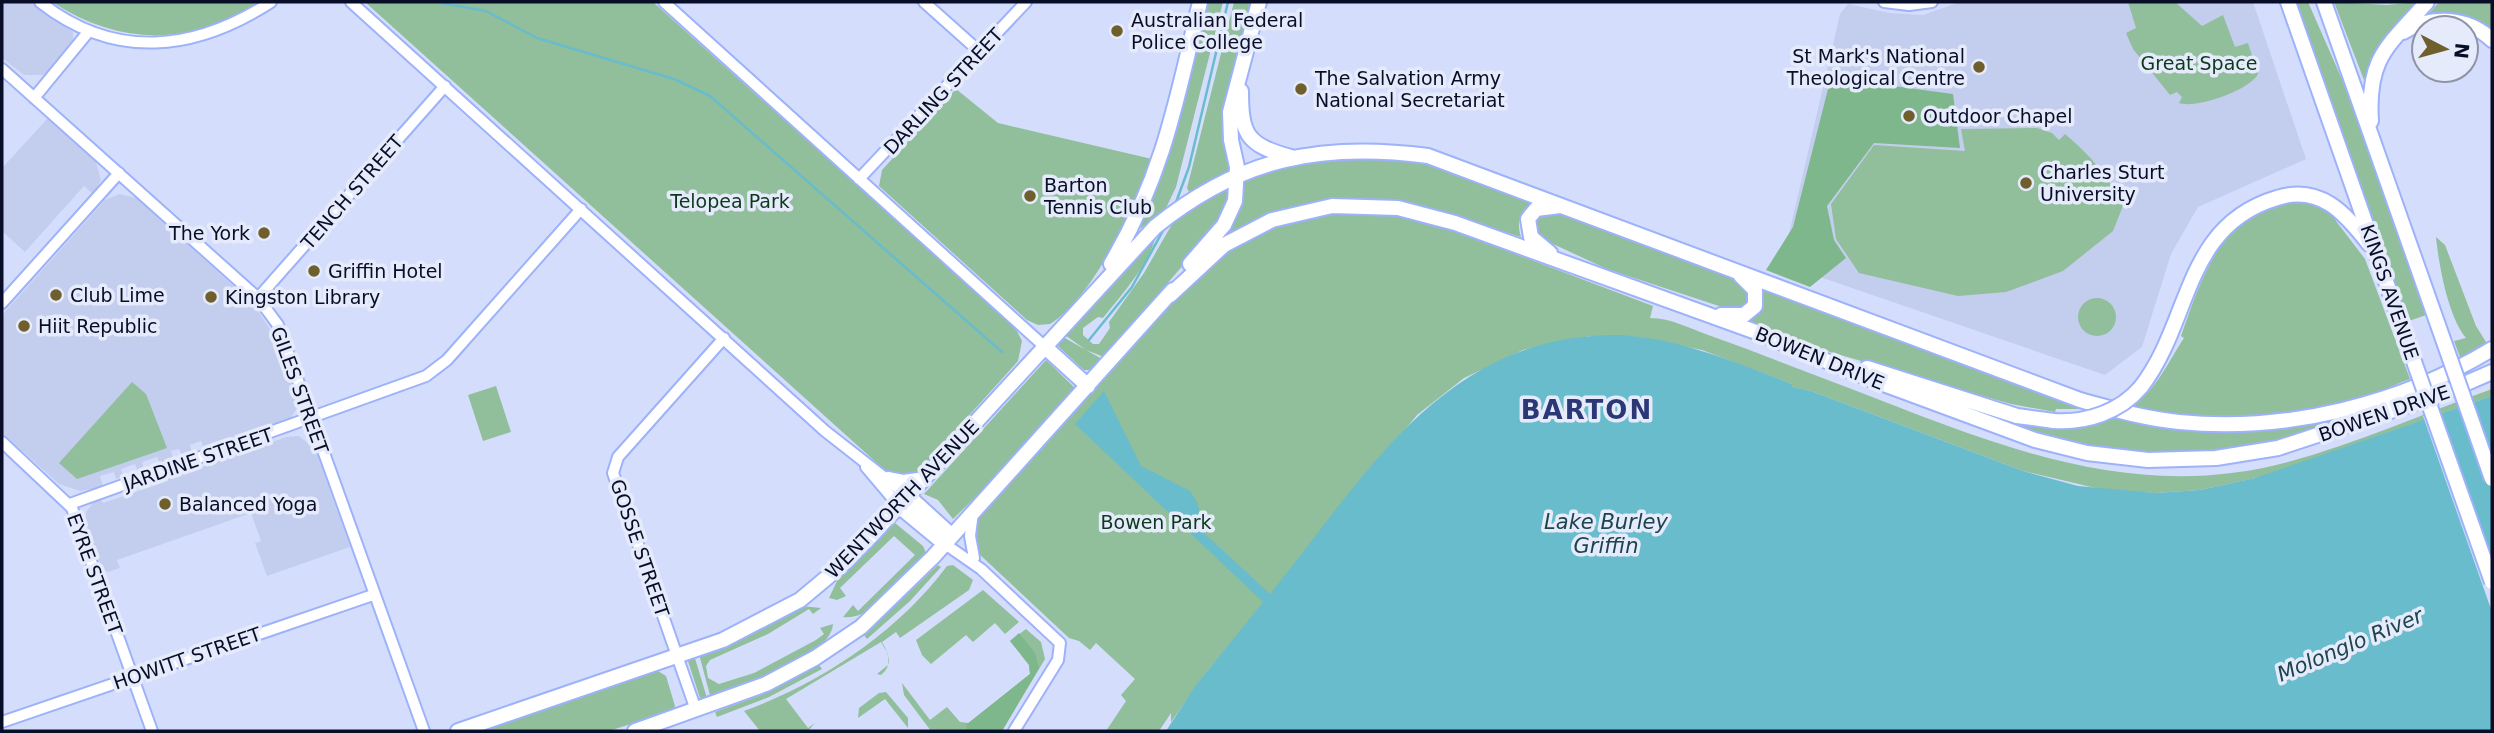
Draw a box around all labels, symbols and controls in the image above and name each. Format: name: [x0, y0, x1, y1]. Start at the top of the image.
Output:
place label: Australian Federal Police College: [1131, 9, 1303, 53]
north arrow: [2410, 14, 2480, 84]
street label: DARLING STREET: [879, 23, 1007, 159]
marker: Australian Federal Police College: [1109, 23, 1125, 39]
text: N: [2450, 42, 2474, 60]
place label: St Mark's National Theological Centre: [1786, 45, 1965, 89]
park label: Great Space: [2141, 52, 2257, 74]
marker: St Mark's National Theological Centre: [1971, 59, 1987, 75]
place label: The Salvation Army National Secretariat: [1314, 67, 1505, 111]
marker: The Salvation Army National Secretariat: [1293, 81, 1309, 97]
place label: Outdoor Chapel: [1923, 105, 2073, 127]
marker: Outdoor Chapel: [1901, 108, 1917, 124]
street label: TENCH STREET: [296, 130, 408, 254]
place label: Charles Sturt University: [2040, 161, 2164, 205]
place label: Barton Tennis Club: [1043, 174, 1152, 218]
marker: Charles Sturt University: [2018, 175, 2034, 191]
marker: Barton Tennis Club: [1022, 188, 1038, 204]
park label: Telopea Park: [669, 190, 790, 212]
street label: KINGS AVENUE: [2356, 221, 2424, 363]
place label: The York: [168, 222, 250, 244]
marker: The York: [256, 225, 272, 241]
place label: Griffin Hotel: [328, 260, 443, 282]
marker: Griffin Hotel: [306, 263, 322, 279]
place label: Club Lime: [70, 284, 165, 306]
place label: Kingston Library: [225, 286, 380, 308]
marker: Club Lime: [48, 287, 64, 303]
marker: Kingston Library: [203, 289, 219, 305]
place label: Hiit Republic: [38, 315, 158, 337]
marker: Hiit Republic: [16, 318, 32, 334]
street label: BOWEN DRIVE: [1752, 322, 1888, 394]
street label: GILES STREET: [267, 324, 333, 457]
street label: BOWEN DRIVE: [2316, 380, 2452, 446]
district label: BARTON: [1521, 395, 1653, 425]
street label: WENTWORTH AVENUE: [821, 415, 983, 583]
street label: JARDINE STREET: [120, 423, 276, 495]
street label: GOSSE STREET: [606, 476, 674, 620]
place label: Balanced Yoga: [179, 493, 317, 515]
marker: Balanced Yoga: [157, 496, 173, 512]
street label: EYRE STREET: [63, 510, 127, 638]
water label: Lake Burley Griffin: [1544, 510, 1668, 558]
park label: Bowen Park: [1100, 511, 1212, 533]
water label: Molonglo River: [2273, 603, 2428, 687]
street label: HOWITT STREET: [110, 622, 264, 694]

